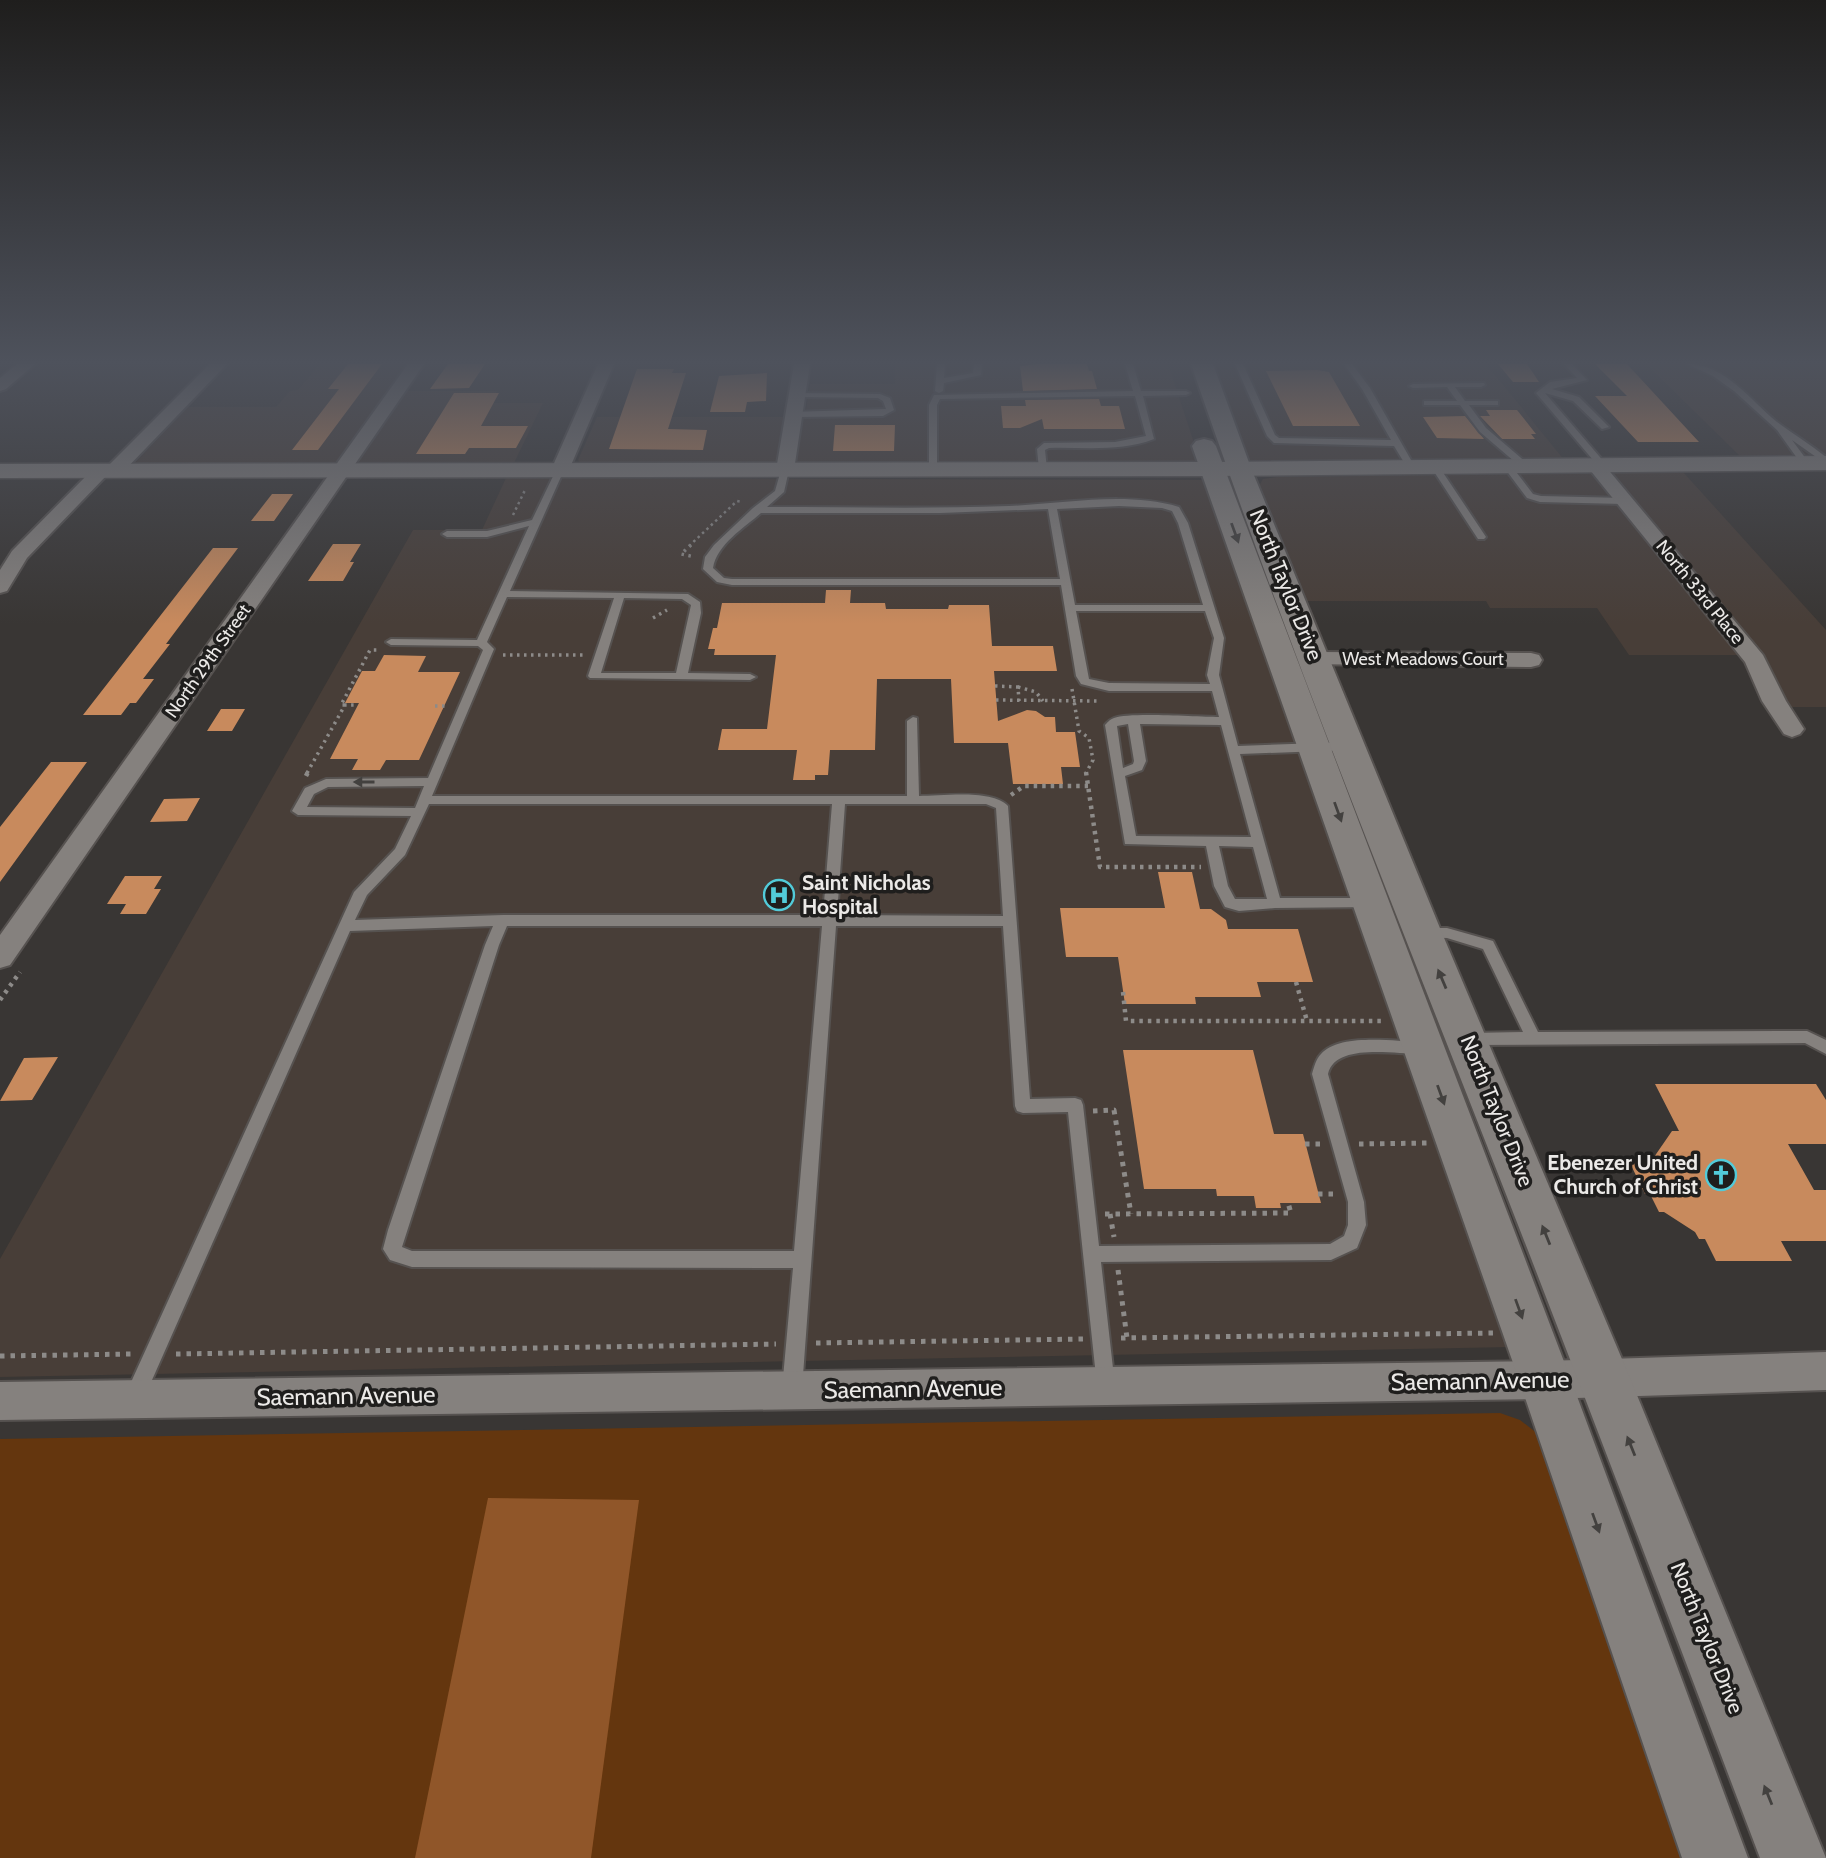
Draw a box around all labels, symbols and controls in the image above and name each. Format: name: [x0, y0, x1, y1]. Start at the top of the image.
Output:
street label: North Taylor Drive: [1245, 506, 1328, 664]
one-way arrow: [1230, 522, 1241, 543]
street label: North 33rd Place: [1651, 536, 1749, 648]
street label: North 29th Street: [161, 600, 255, 722]
street label: West Meadows Court: [1342, 648, 1504, 670]
one-way arrow: [353, 776, 375, 788]
one-way arrow: [1332, 802, 1343, 823]
place label: Saint Nicholas Hospital: [802, 870, 931, 919]
hospital icon: Saint Nicholas Hospital: [762, 878, 796, 912]
one-way arrow: [1436, 969, 1448, 989]
street label: North Taylor Drive: [1456, 1032, 1539, 1190]
one-way arrow: [1436, 1084, 1447, 1105]
place label: Ebenezer United Church of Christ: [1547, 1150, 1698, 1199]
church icon: Ebenezer United Church of Christ: [1704, 1158, 1738, 1192]
one-way arrow: [1541, 1224, 1552, 1245]
one-way arrow: [1514, 1298, 1525, 1319]
street label: Saemann Avenue: [1390, 1364, 1570, 1397]
street label: Saemann Avenue: [823, 1372, 1003, 1405]
street label: Saemann Avenue: [256, 1379, 436, 1412]
one-way arrow: [1625, 1436, 1636, 1457]
one-way arrow: [1591, 1512, 1602, 1533]
street label: North Taylor Drive: [1666, 1559, 1749, 1717]
one-way arrow: [1763, 1784, 1774, 1805]

